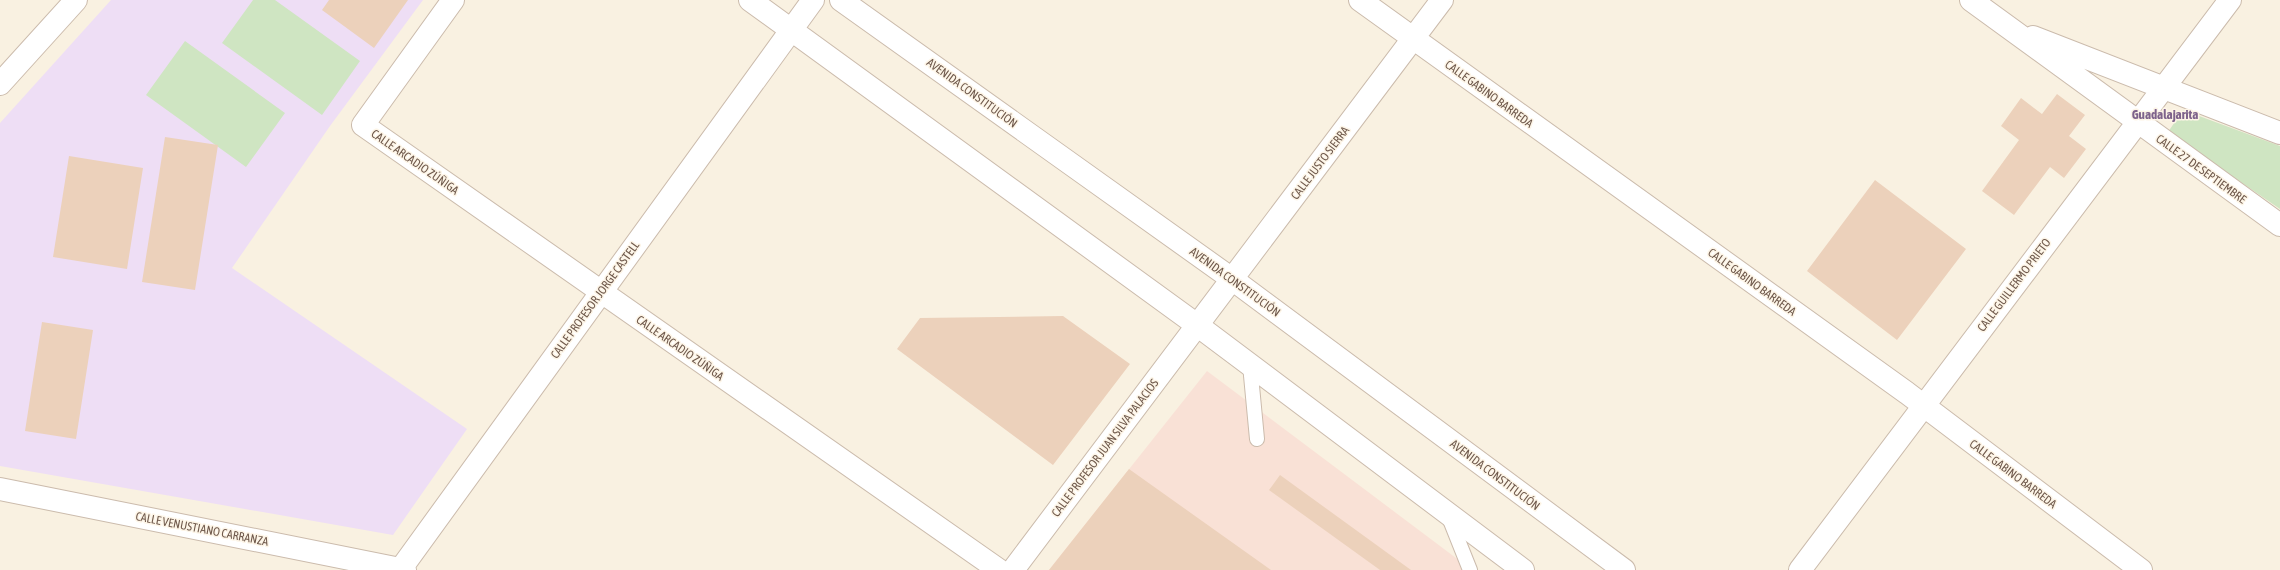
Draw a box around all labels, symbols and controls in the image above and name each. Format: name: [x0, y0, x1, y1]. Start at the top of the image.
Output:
street label: AVENIDA CONSTITUCIÓN: [924, 55, 1020, 131]
street label: CALLE GABINO BARREDA: [1442, 57, 1536, 131]
district label: Guadalajarita: [2132, 107, 2198, 122]
street label: CALLE JUSTO SIERRA: [1288, 124, 1352, 202]
street label: CALLE ARCADIO ZÚÑIGA: [369, 127, 462, 198]
street label: CALLE 27 DE SEPTIEMBRE: [2153, 132, 2249, 206]
street label: CALLE GUILLERMO PRIETO: [1974, 236, 2054, 334]
street label: CALLE PROFESOR JORGE CASTELL: [548, 238, 642, 361]
street label: AVENIDA CONSTITUCIÓN: [1187, 244, 1283, 320]
street label: CALLE GABINO BARREDA: [1705, 245, 1799, 319]
street label: CALLE ARCADIO ZÚÑIGA: [634, 313, 727, 384]
street label: CALLE PROFESOR JUAN SILVA PALACIOS: [1049, 376, 1161, 520]
street label: AVENIDA CONSTITUCIÓN: [1447, 437, 1543, 513]
street label: CALLE GABINO BARREDA: [1967, 437, 2059, 511]
street label: CALLE VENUSTIANO CARRANZA: [134, 509, 270, 549]

